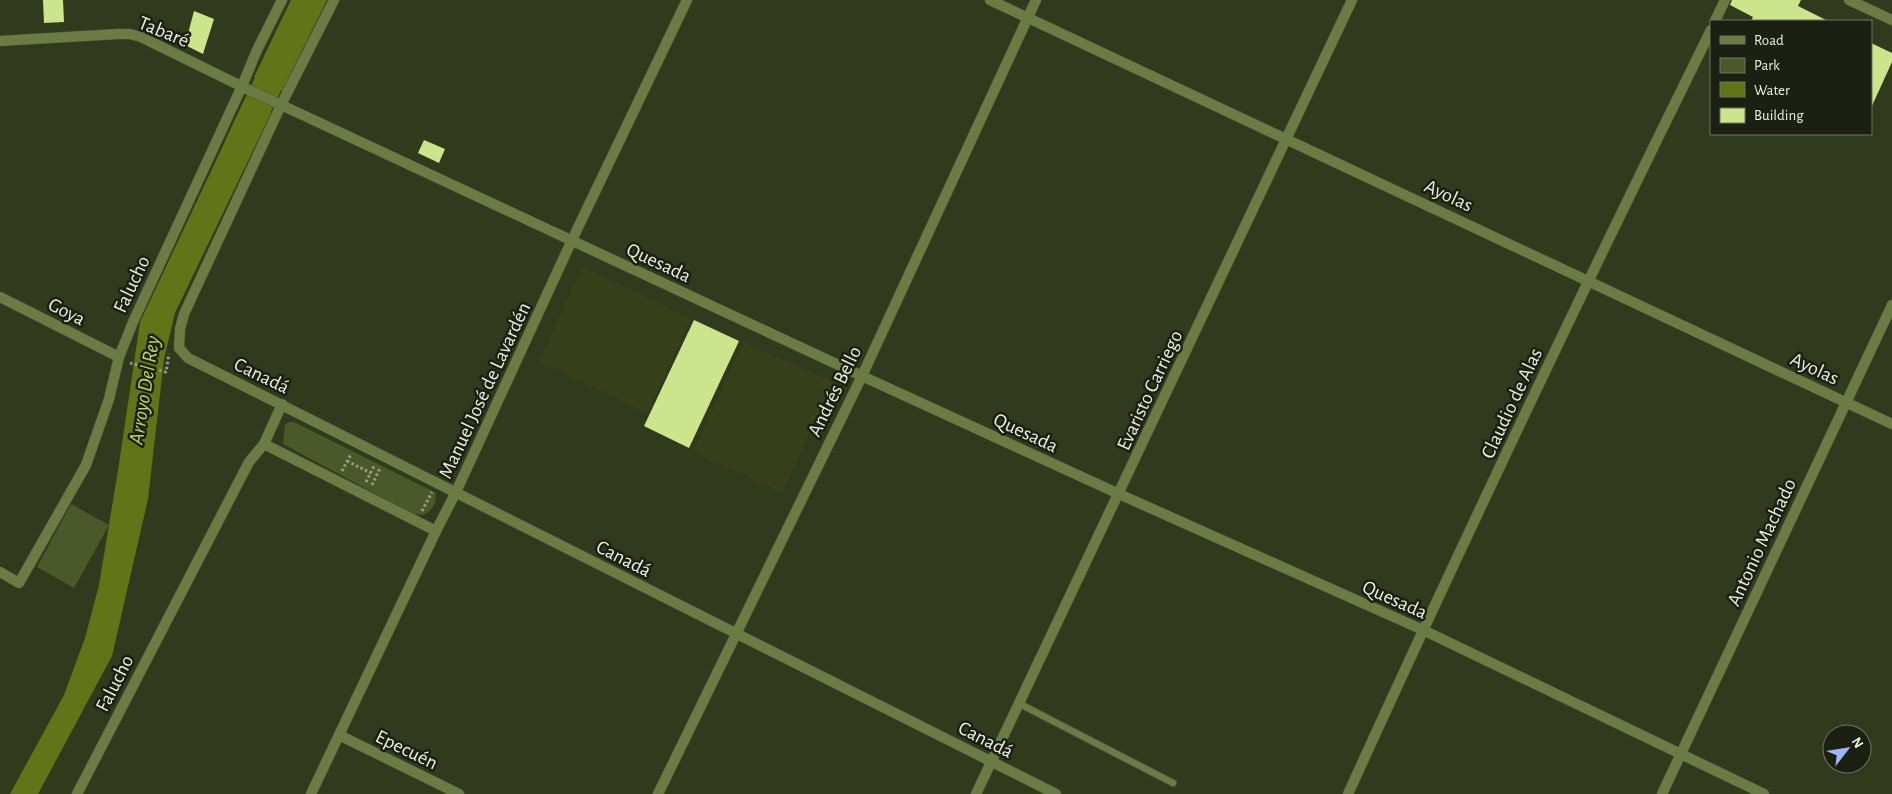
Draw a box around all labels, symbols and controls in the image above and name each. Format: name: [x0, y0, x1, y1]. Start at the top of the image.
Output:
street label: Tabaré: [135, 13, 192, 51]
legend: [1710, 20, 1872, 135]
text: Road: [1754, 33, 1784, 48]
text: Park: [1754, 58, 1780, 73]
text: Water: [1754, 83, 1790, 98]
text: Building: [1754, 108, 1804, 123]
street label: Ayolas: [1421, 176, 1476, 216]
street label: Quesada: [623, 239, 694, 286]
street label: Falucho: [110, 253, 154, 316]
street label: Goya: [45, 294, 88, 330]
street label: Manuel José de Lavardén: [435, 299, 535, 482]
street label: Evaristo Carriego: [1113, 327, 1186, 454]
water label: Arroyo Del Rey: [125, 334, 164, 447]
street label: Andrés Bello: [804, 343, 865, 440]
street label: Claudio de Alas: [1478, 345, 1546, 462]
street label: Ayolas: [1787, 349, 1842, 389]
street label: Canadá: [231, 354, 292, 398]
street label: Quesada: [990, 409, 1061, 456]
street label: Antonio Machado: [1724, 476, 1800, 609]
street label: Canadá: [593, 537, 654, 581]
street label: Quesada: [1359, 577, 1430, 623]
street label: Falucho: [92, 652, 138, 715]
street label: Canadá: [955, 718, 1016, 762]
north arrow: [1822, 724, 1872, 774]
street label: Epecuén: [372, 726, 441, 773]
text: N: [1849, 735, 1866, 751]

